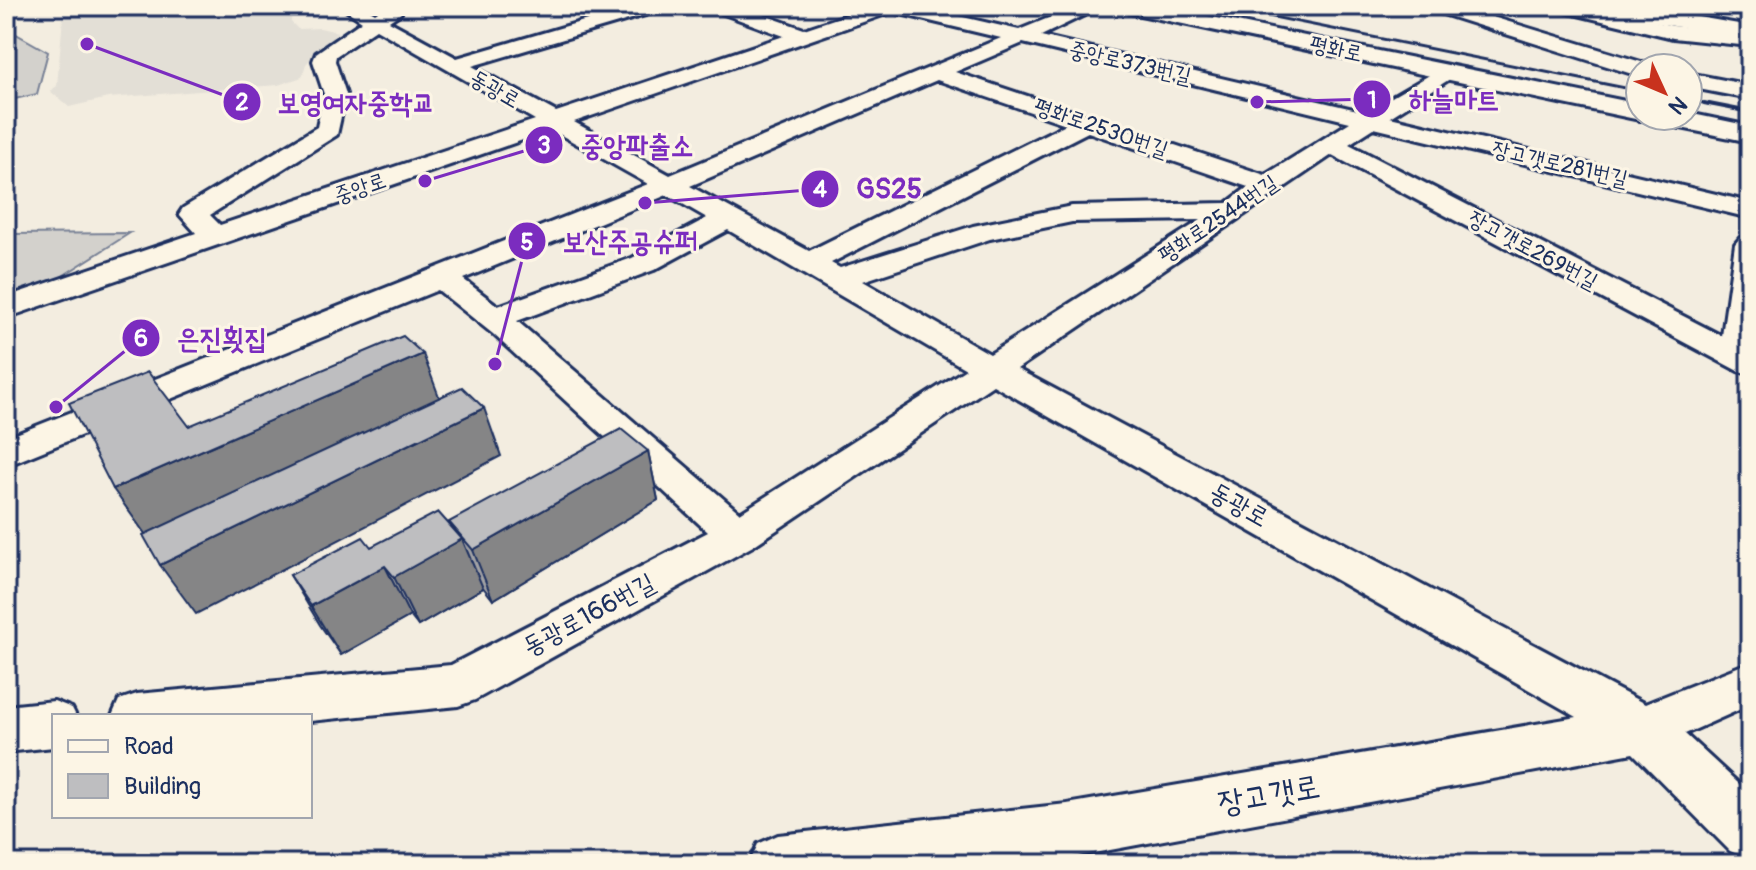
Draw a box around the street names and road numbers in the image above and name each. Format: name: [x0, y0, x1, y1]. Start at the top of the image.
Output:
street label: 평화로: [1307, 30, 1365, 68]
street label: 중앙로373번길: [1066, 35, 1194, 91]
street label: 동광로: [465, 64, 525, 114]
street label: 평화로2530번길: [1030, 92, 1172, 164]
street label: 장고갯로281번길: [1490, 135, 1631, 193]
street label: 중앙로: [330, 166, 390, 210]
street label: 평화로2544번길: [1153, 169, 1283, 269]
street label: 장고갯로269번길: [1463, 204, 1603, 296]
street label: 동광로: [1204, 476, 1274, 534]
street label: 동광로166번길: [517, 567, 661, 663]
street label: 장고갯로: [1215, 766, 1323, 824]

